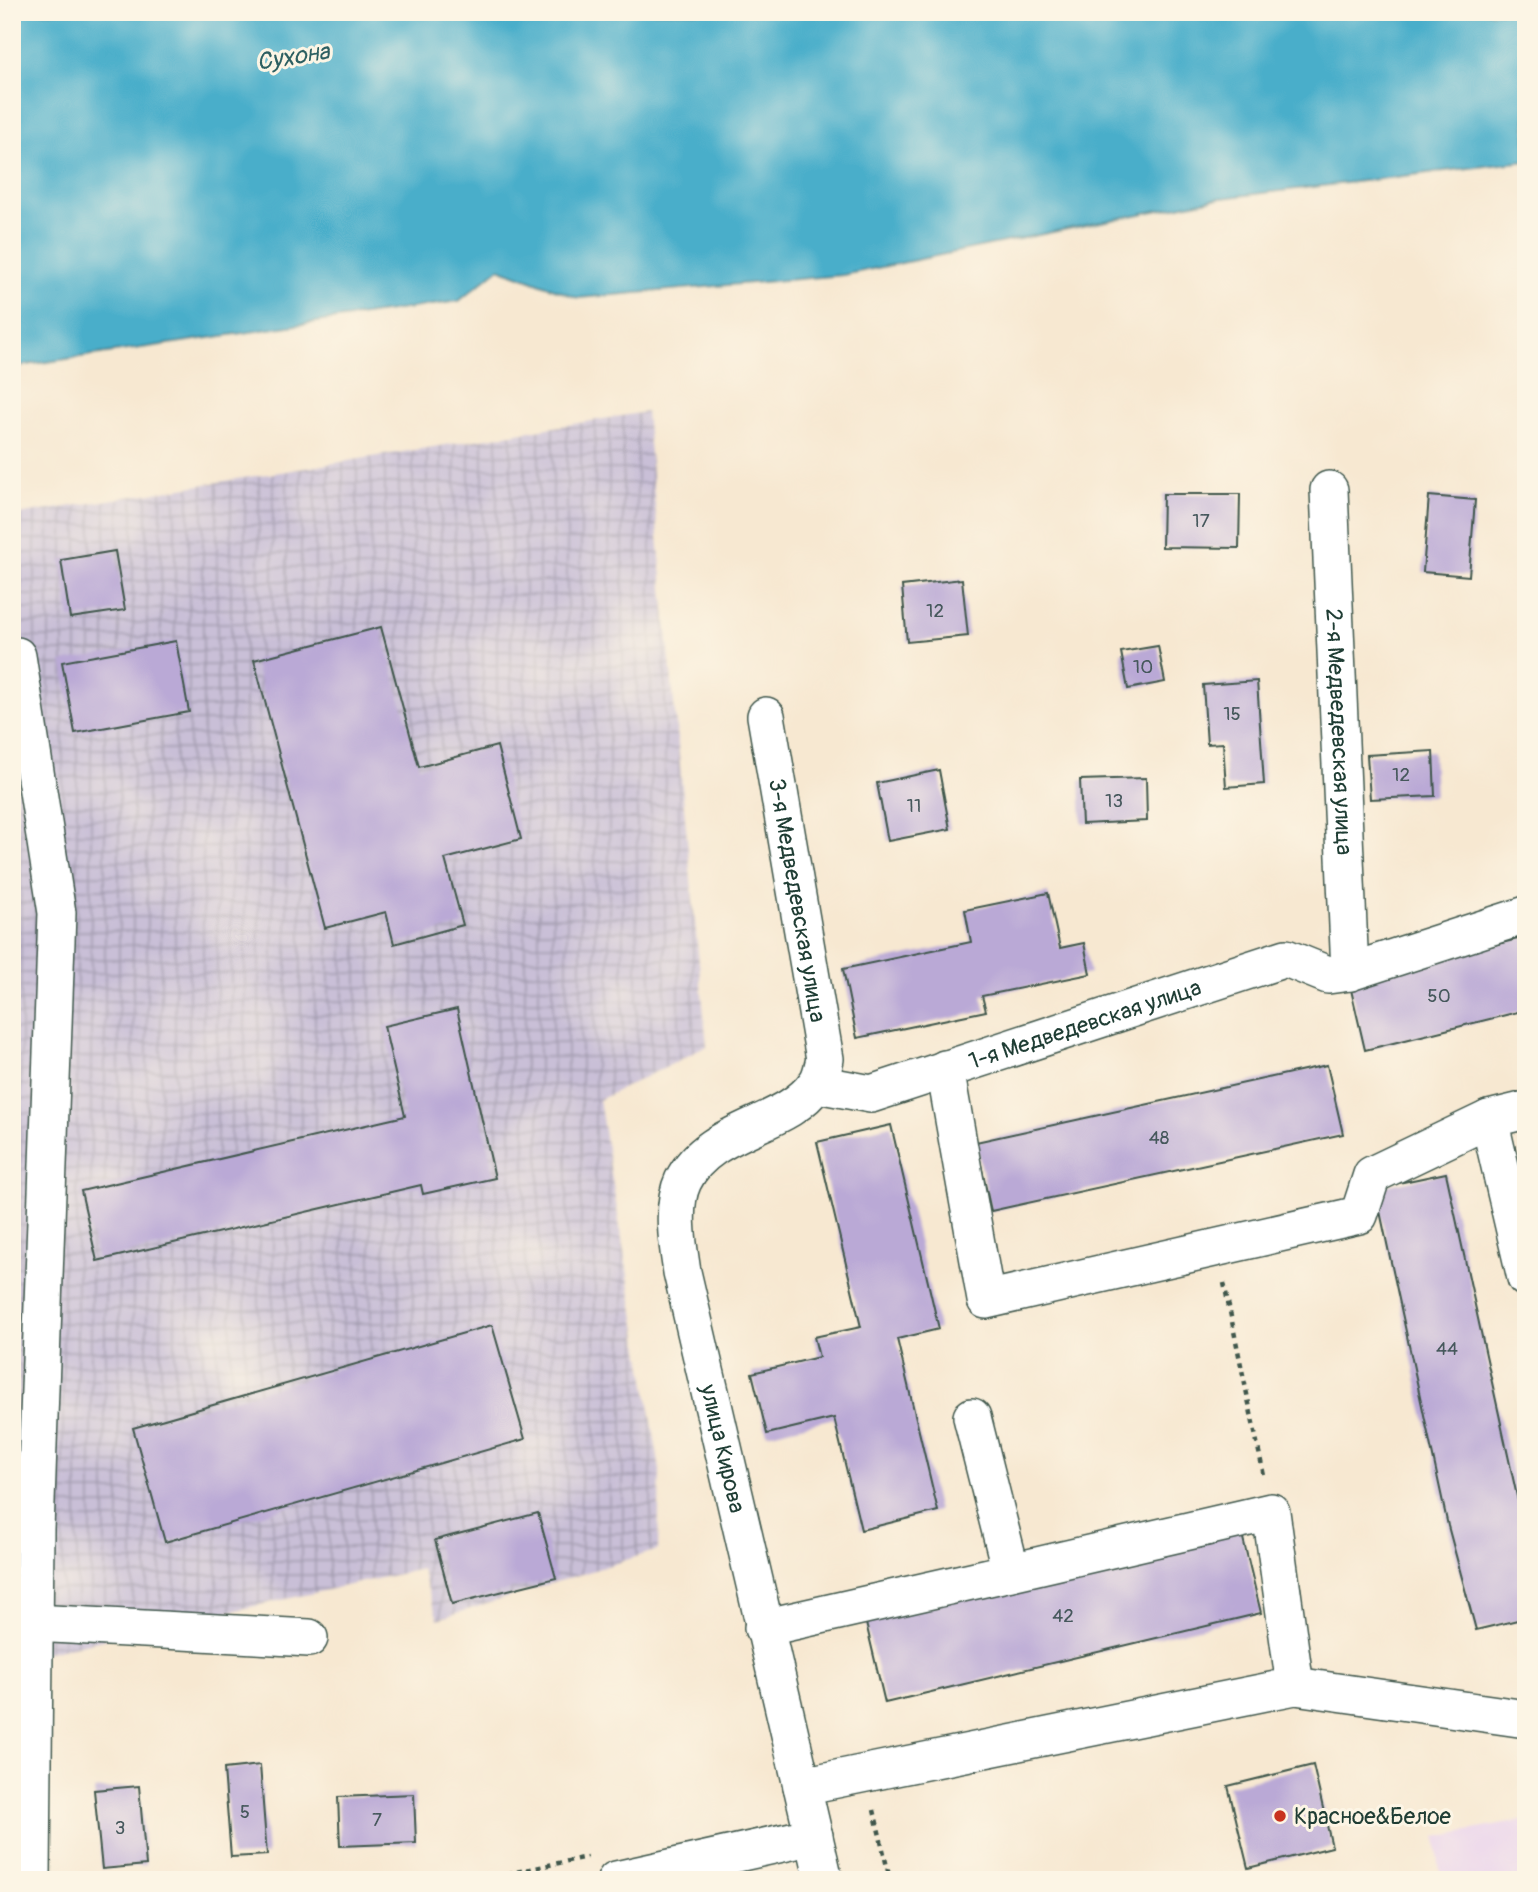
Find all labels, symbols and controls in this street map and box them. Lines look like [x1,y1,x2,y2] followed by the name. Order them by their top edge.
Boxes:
[255,37,333,77] water label: Сухона
[1192,509,1210,533] house number: 17
[926,599,944,623] house number: 12
[1320,608,1359,856] street label: 2-я Медведевская улица
[1133,655,1153,679] house number: 10
[1223,702,1241,726] house number: 15
[1392,763,1410,787] house number: 12
[762,776,833,1024] street label: 3-я Медведевская улица
[1105,789,1123,813] house number: 13
[907,794,921,818] house number: 11
[965,972,1205,1076] street label: 1-я Медведевская улица
[1427,984,1451,1008] house number: 50
[1149,1126,1169,1150] house number: 48
[1436,1337,1458,1361] house number: 44
[694,1380,752,1516] street label: улица Кирова
[1052,1604,1074,1628] house number: 42
[240,1800,250,1824] house number: 5
[1294,1802,1452,1831] place label: Красное&Белое
[372,1808,382,1832] house number: 7
[1272,1808,1288,1824] marker: Красное&Белое
[115,1816,125,1840] house number: 3

